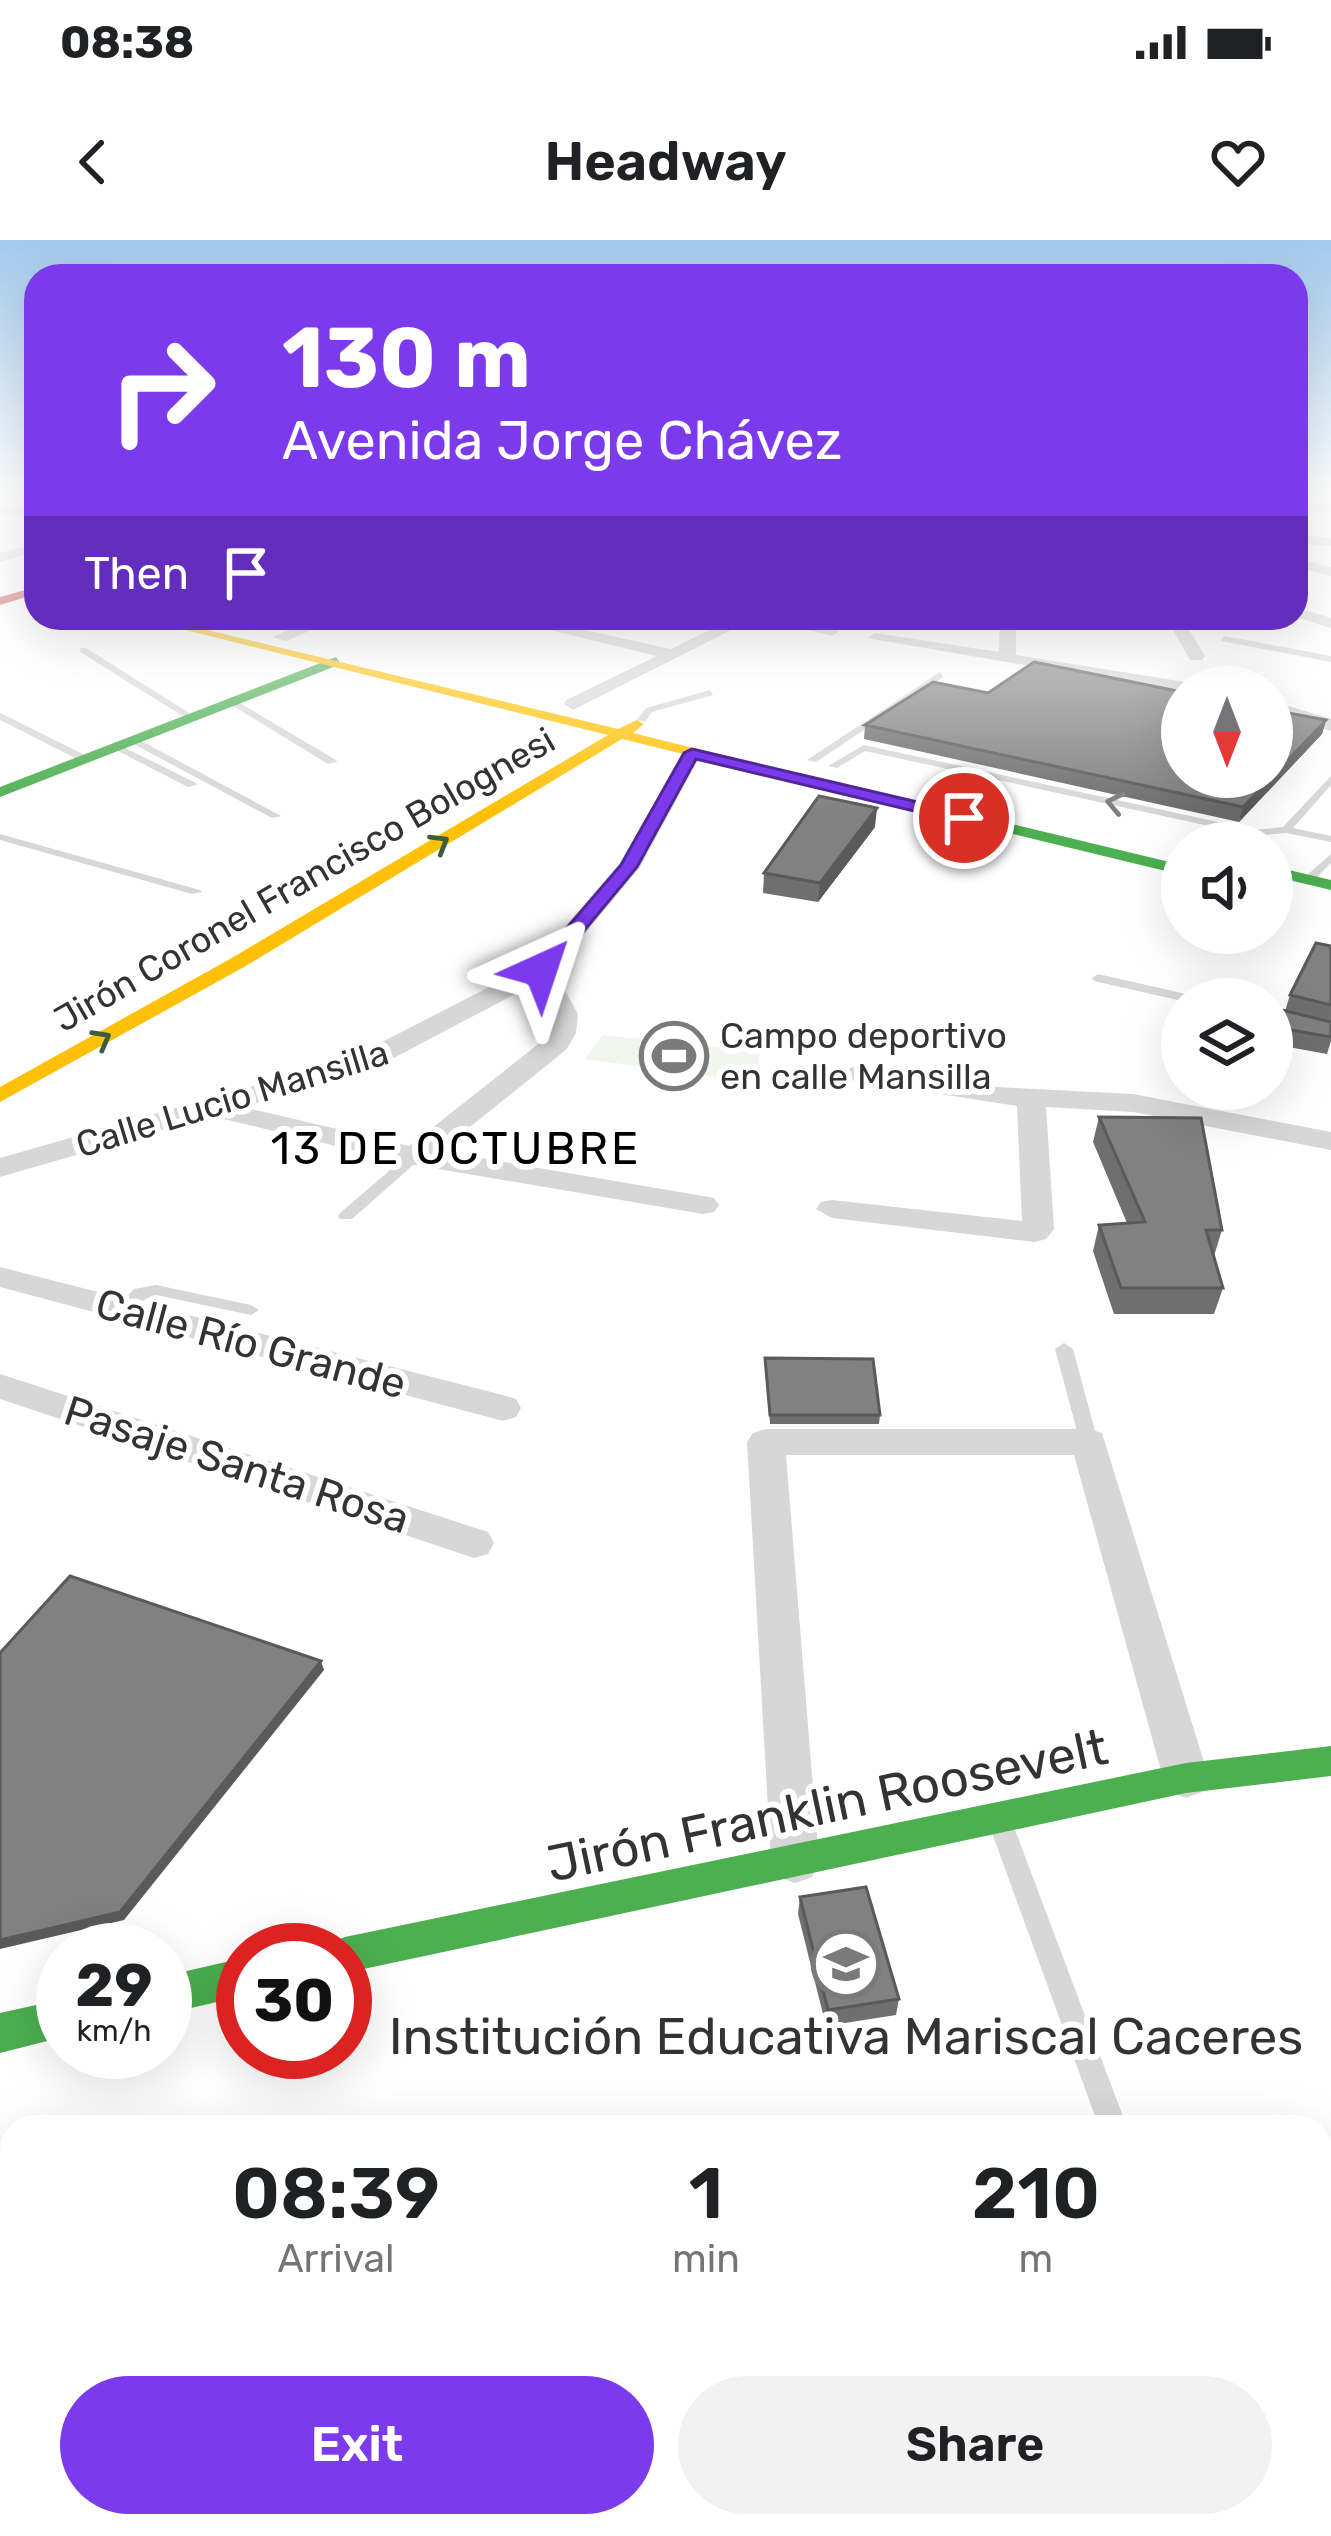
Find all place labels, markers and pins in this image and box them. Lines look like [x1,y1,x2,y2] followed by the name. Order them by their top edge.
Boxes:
[913,767,1015,869] pin
[720,1014,1007,1098] place label: Campo deportivo en calle Mansilla
[639,1021,709,1091] sports icon: Campo deportivo en calle Mansilla
[811,1929,881,1999] school or university icon: Institución Educativa Mariscal Caceres
[389,2006,1303,2067] place label: Institución Educativa Mariscal Caceres

